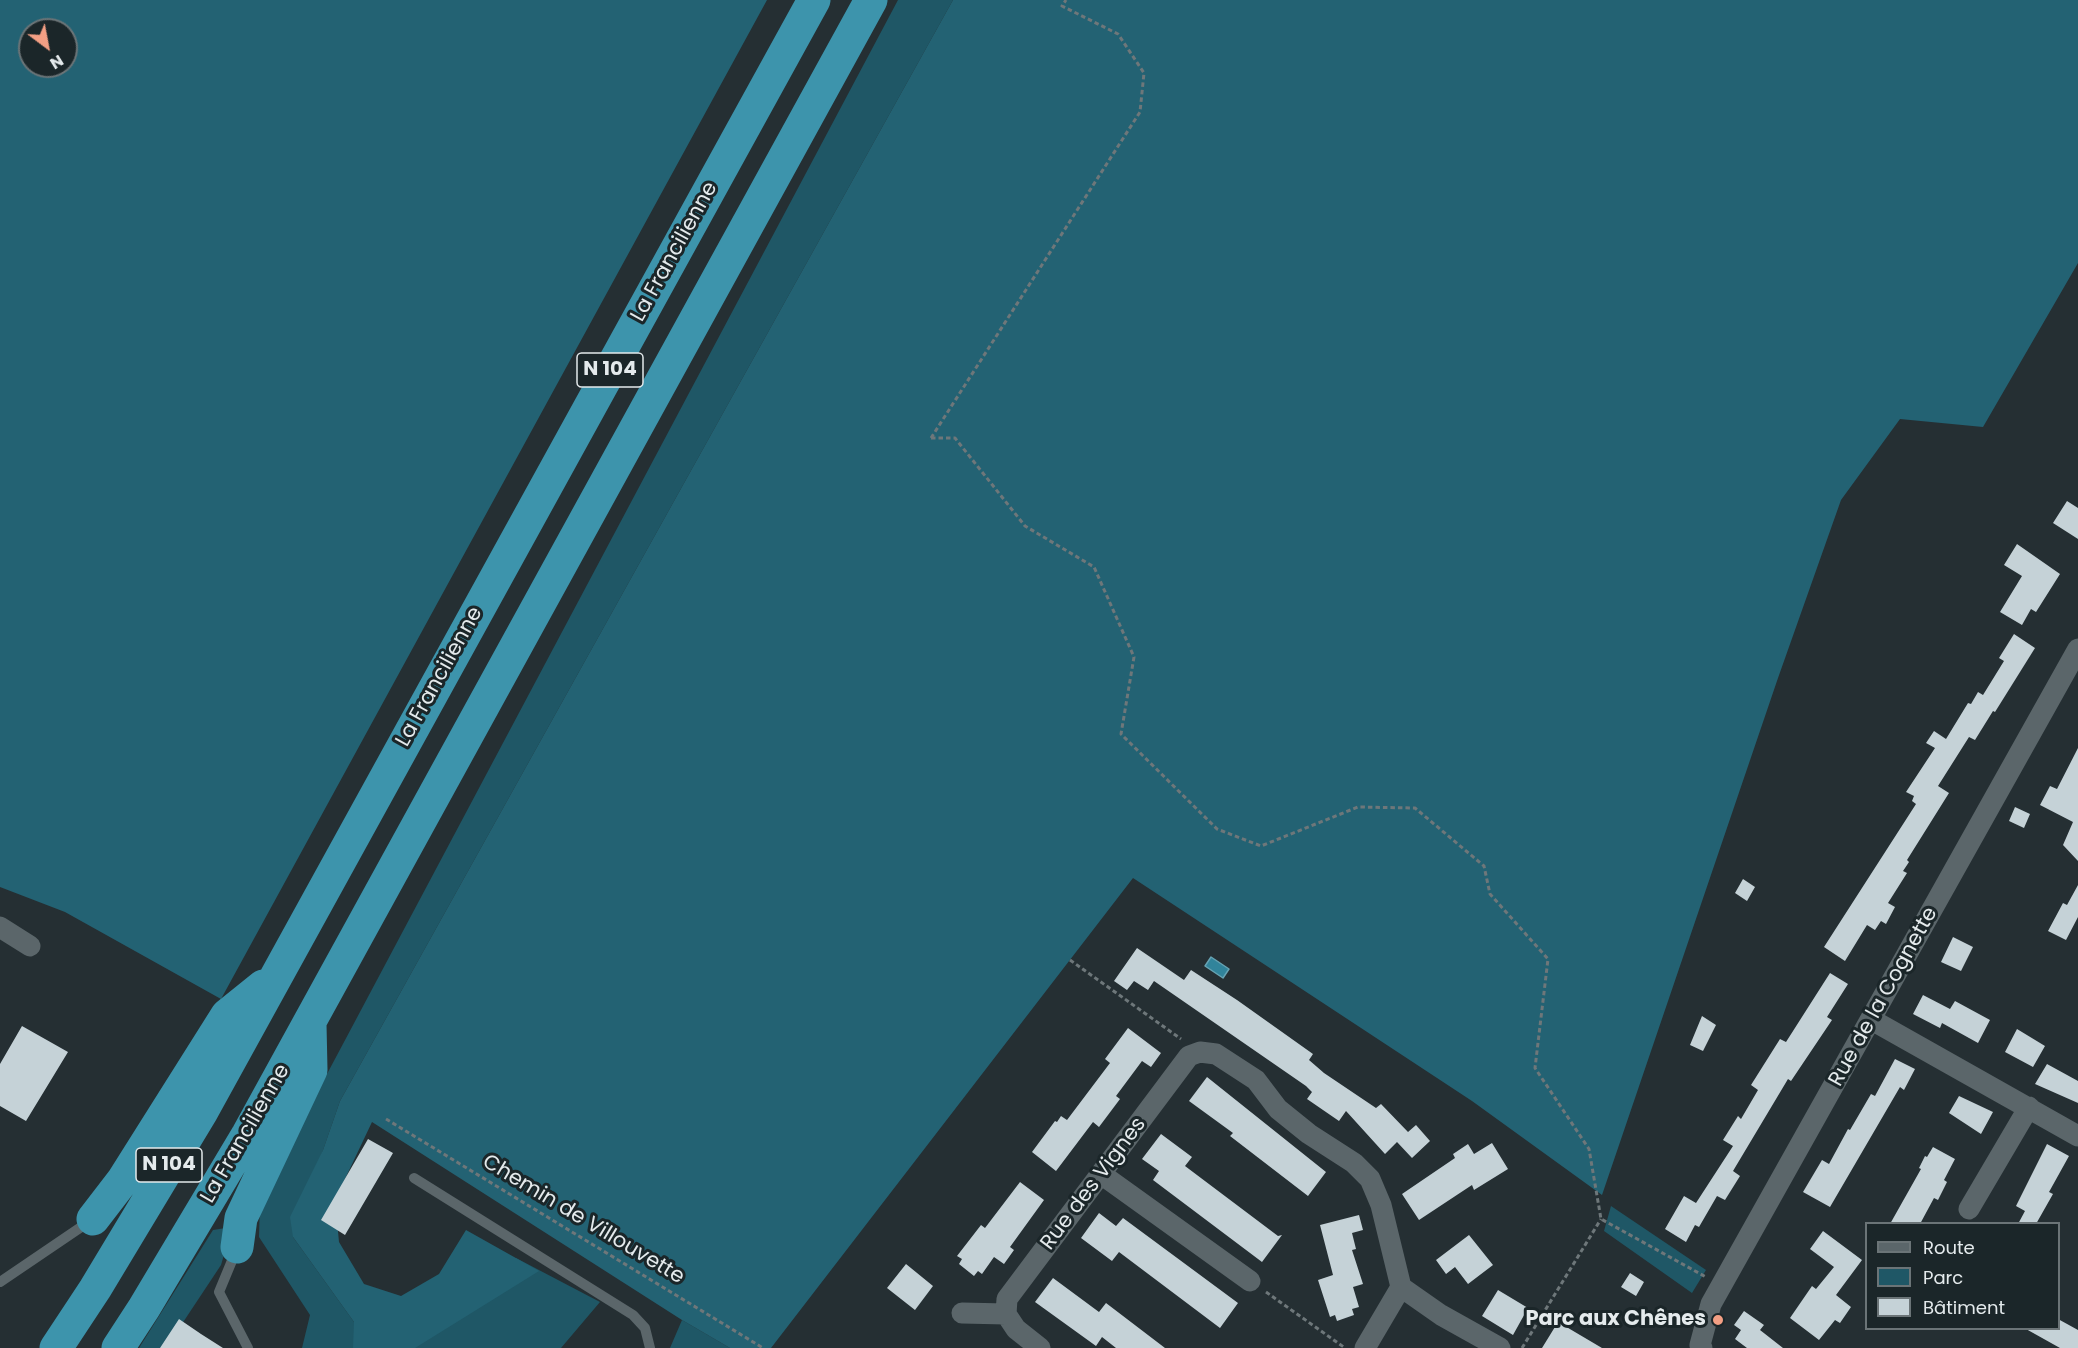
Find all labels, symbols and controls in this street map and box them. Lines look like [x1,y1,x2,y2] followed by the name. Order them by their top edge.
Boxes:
[18,18,78,78] north arrow
[46,49,68,75] text: N
[626,178,724,326] street label: La Francilienne
[577,353,643,387] road number: N 104
[391,603,489,751] street label: La Francilienne
[1824,903,1944,1091] street label: Rue de la Cognette
[196,1060,296,1208] street label: La Francilienne
[1036,1113,1152,1255] street label: Rue des Vignes
[136,1148,202,1182] road number: N 104
[477,1150,689,1290] street label: Chemin de Villouvette
[1865,1222,2060,1330] legend
[1923,1235,1975,1260] text: Route
[1923,1265,1963,1290] text: Parc
[1923,1295,2005,1320] text: Bâtiment
[1525,1307,1706,1333] place label: Parc aux Chênes
[1711,1313,1725,1327] marker: Parc aux Chênes

